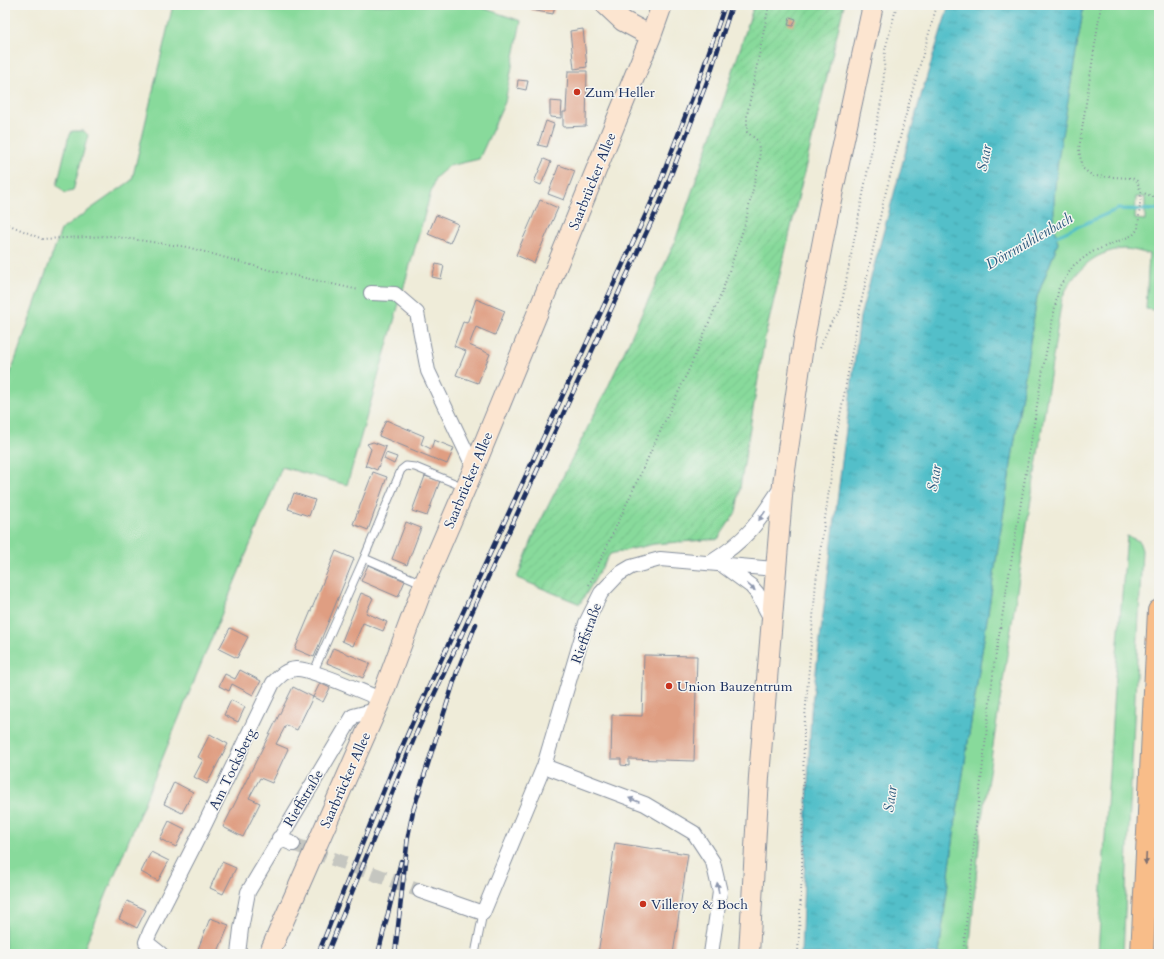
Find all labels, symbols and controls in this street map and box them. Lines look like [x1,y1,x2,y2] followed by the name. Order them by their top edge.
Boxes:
[585,83,656,102] place label: Zum Heller
[572,87,582,97] marker: Zum Heller
[564,130,621,233] street label: Saarbrücker Allee
[972,142,996,173] water label: Saar
[982,208,1077,274] water label: Dörrmühlenbach
[440,429,497,532] street label: Saarbrücker Allee
[922,462,946,493] water label: Saar
[758,511,766,522] one-way arrow
[746,582,756,592] one-way arrow
[567,600,606,666] street label: Rieffstraße
[677,677,793,696] place label: Union Bauzentrum
[664,681,674,691] marker: Union Bauzentrum
[204,725,261,813] street label: Am Tocksberg
[316,729,375,831] street label: Saarbrücker Allee
[279,766,328,830] street label: Rieffstraße
[878,783,902,813] water label: Saar
[627,796,639,802] one-way arrow
[1143,853,1150,865] one-way arrow
[715,882,721,894] one-way arrow
[651,895,748,914] place label: Villeroy & Boch
[638,899,648,909] marker: Villeroy & Boch

